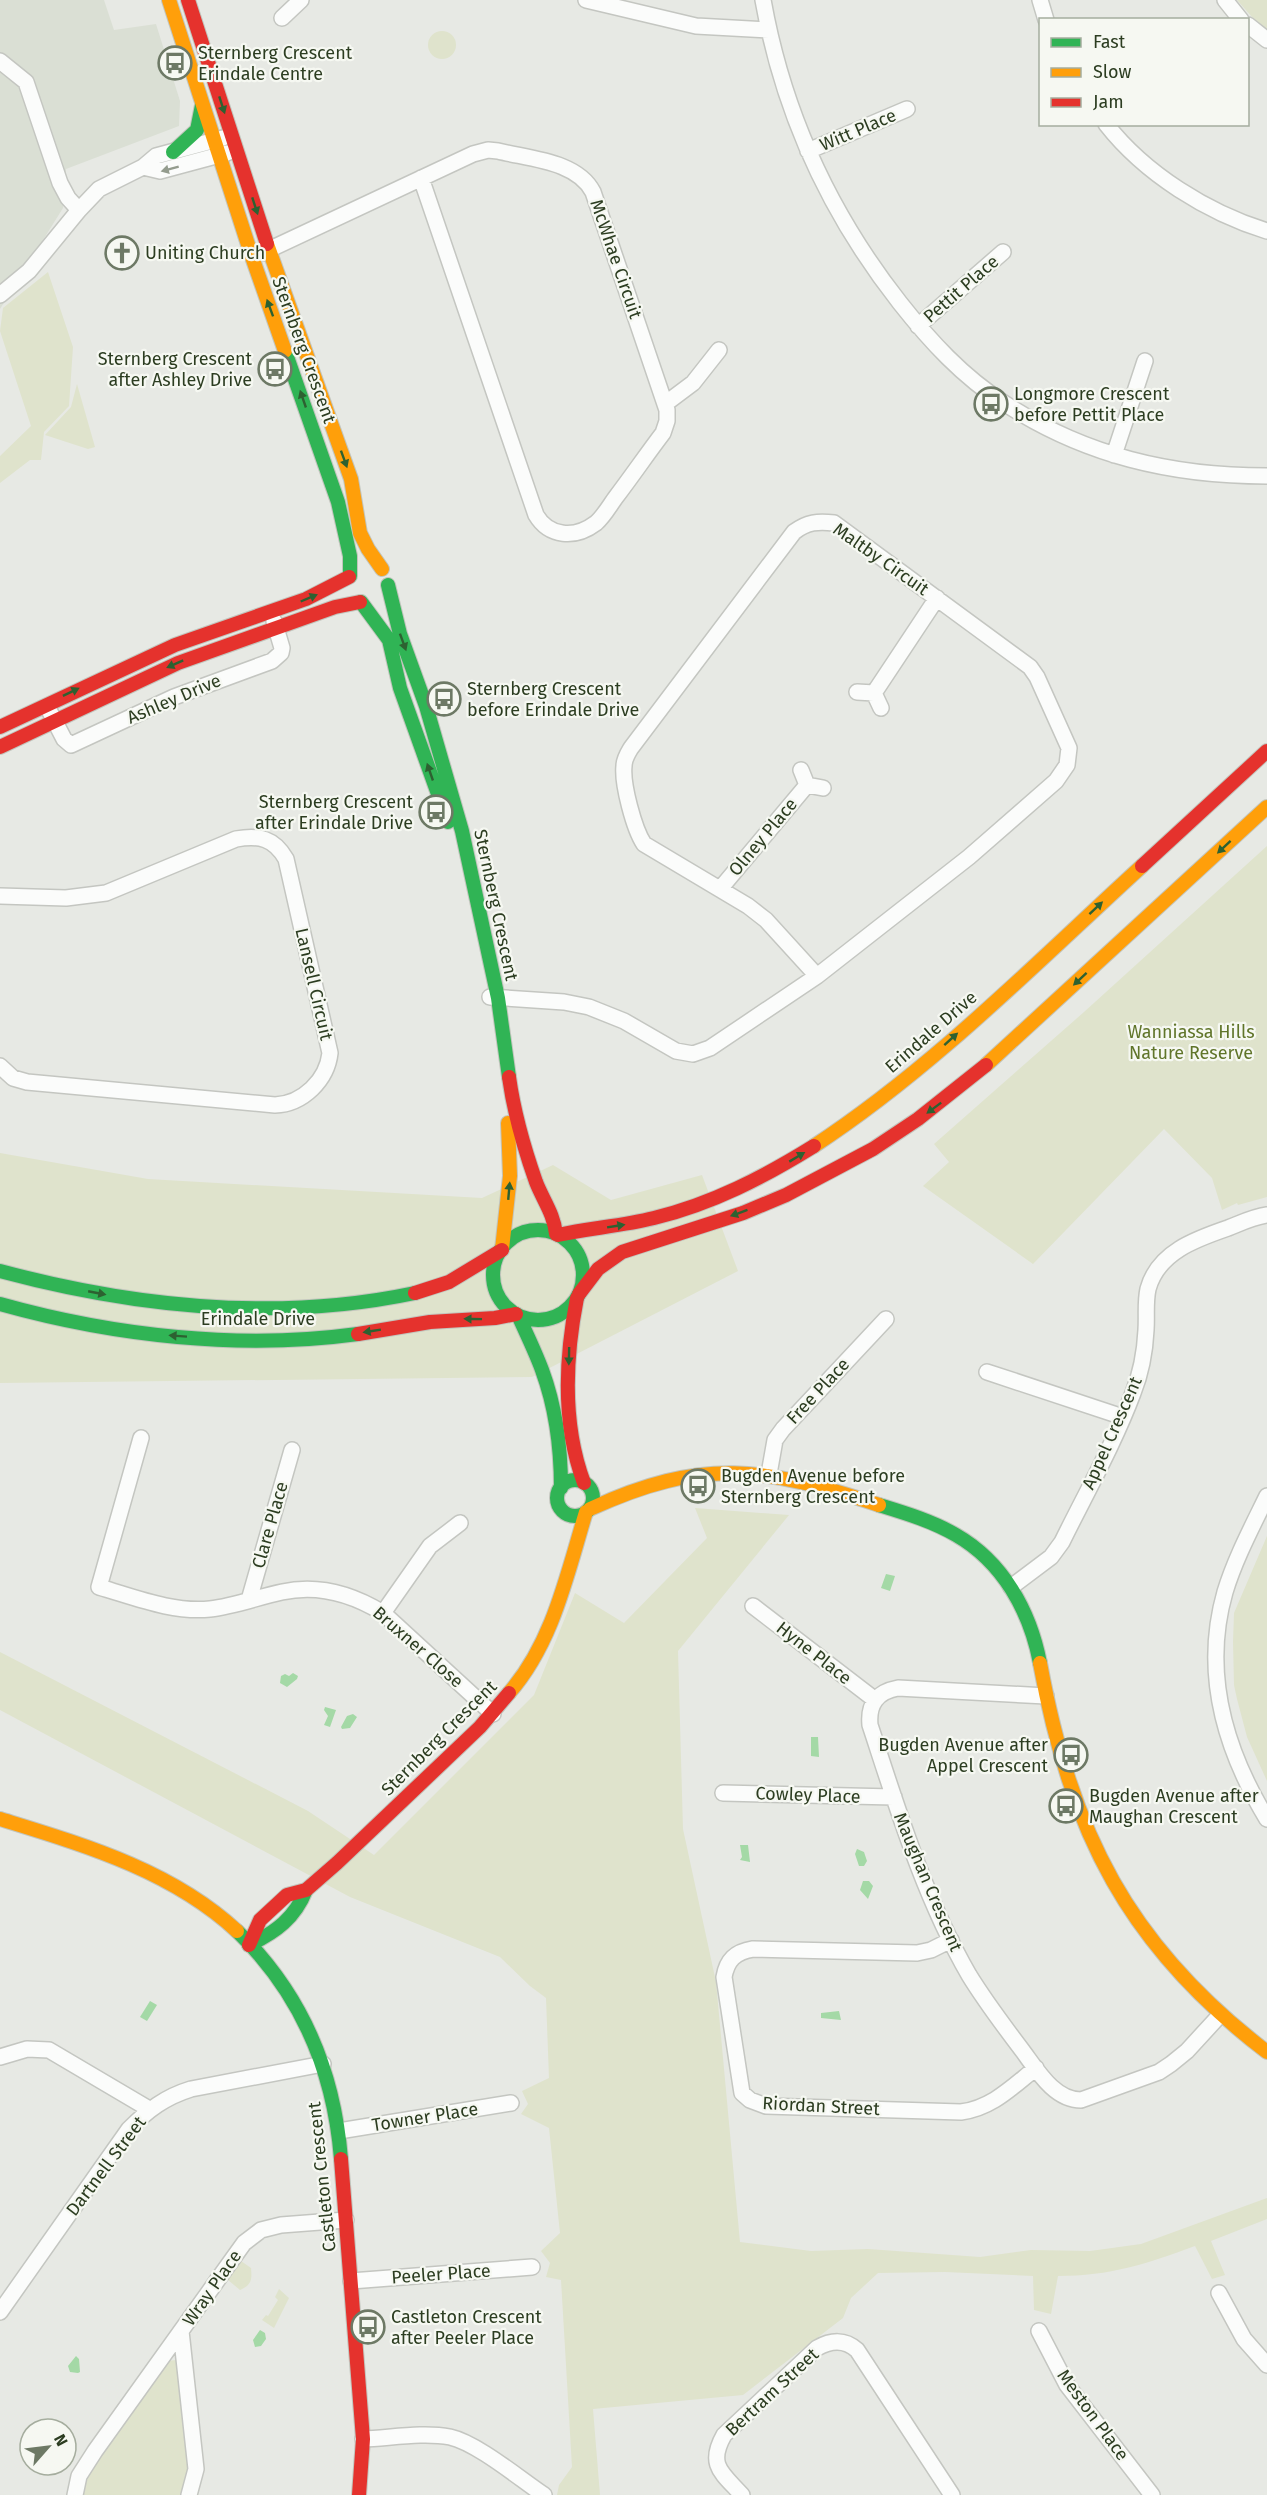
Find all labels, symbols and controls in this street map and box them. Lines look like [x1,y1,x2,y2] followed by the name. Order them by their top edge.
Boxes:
[1039,18,1249,126] legend
[1093,31,1126,53] text: Fast
[198,42,353,85] place label: Sternberg Crescent Erindale Centre
[157,45,193,81] bus stop icon: Sternberg Crescent Erindale Centre
[1093,61,1132,83] text: Slow
[1093,91,1124,113] text: Jam
[218,96,227,114] one-way arrow
[816,104,900,156] street label: Witt Place
[161,164,179,174] one-way arrow
[250,197,260,215] one-way arrow
[585,197,647,322] street label: McWhae Circuit
[104,235,140,271] church icon: Uniting Church
[145,242,265,264] place label: Uniting Church
[919,250,1003,328] street label: Pettit Place
[267,274,341,427] street label: Sternberg Crescent
[265,299,275,317] one-way arrow
[98,348,253,391] place label: Sternberg Crescent after Ashley Drive
[257,351,293,387] bus stop icon: Sternberg Crescent after Ashley Drive
[1014,383,1170,426] place label: Longmore Crescent before Pettit Place
[973,386,1009,422] bus stop icon: Longmore Crescent before Pettit Place
[297,390,307,408] one-way arrow
[339,450,349,468] one-way arrow
[829,518,933,600] street label: Maltby Circuit
[301,593,319,603] one-way arrow
[399,633,409,651] one-way arrow
[166,660,184,670] one-way arrow
[124,669,224,729] street label: Ashley Drive
[467,678,639,721] place label: Sternberg Crescent before Erindale Drive
[426,681,462,717] bus stop icon: Sternberg Crescent before Erindale Drive
[63,688,80,697] one-way arrow
[424,763,434,781] one-way arrow
[255,791,414,834] place label: Sternberg Crescent after Erindale Drive
[418,794,454,830] bus stop icon: Sternberg Crescent after Erindale Drive
[724,794,802,880] street label: Olney Place
[469,827,523,983] street label: Sternberg Crescent
[1217,840,1232,853] one-way arrow
[1089,902,1103,916] one-way arrow
[290,926,338,1043] street label: Lansell Circuit
[1073,972,1088,985] one-way arrow
[881,986,981,1078] street label: Erindale Drive
[1127,1021,1255,1064] park label: Wanniassa Hills Nature Reserve
[944,1032,959,1046] one-way arrow
[926,1101,942,1114] one-way arrow
[789,1152,805,1163] one-way arrow
[504,1181,514,1200] one-way arrow
[730,1209,748,1219] one-way arrow
[606,1222,625,1231] one-way arrow
[87,1289,106,1298] one-way arrow
[201,1308,315,1330] street label: Erindale Drive
[464,1314,483,1324] one-way arrow
[363,1327,382,1336] one-way arrow
[168,1331,187,1340] one-way arrow
[565,1347,574,1366] one-way arrow
[782,1353,854,1429] street label: Free Place
[1077,1373,1147,1493] street label: Appel Crescent
[721,1465,905,1508] place label: Bugden Avenue before Sternberg Crescent
[680,1468,716,1504] bus stop icon: Bugden Avenue before Sternberg Crescent
[247,1479,293,1571] street label: Clare Place
[368,1602,468,1692] street label: Bruxner Close
[772,1617,856,1689] street label: Hyne Place
[377,1675,502,1800] street label: Sternberg Crescent
[878,1734,1048,1777] place label: Bugden Avenue after Appel Crescent
[1053,1737,1089,1773] bus stop icon: Bugden Avenue after Appel Crescent
[755,1782,861,1808] street label: Cowley Place
[1089,1785,1259,1828] place label: Bugden Avenue after Maughan Crescent
[1048,1788,1084,1824] bus stop icon: Bugden Avenue after Maughan Crescent
[889,1809,967,1955] street label: Maughan Crescent
[762,2092,881,2120] street label: Riordan Street
[370,2098,480,2136] street label: Towner Place
[303,2100,341,2253] street label: Castleton Crescent
[61,2111,151,2220] street label: Dartnell Street
[178,2246,246,2330] street label: Wray Place
[391,2260,491,2288] street label: Peeler Place
[391,2306,542,2349] place label: Castleton Crescent after Peeler Place
[350,2309,386,2345] bus stop icon: Castleton Crescent after Peeler Place
[721,2343,824,2441] street label: Bertram Street
[1052,2365,1134,2465] street label: Meston Place
[18,2417,78,2477] north arrow
[50,2431,72,2449] text: N

